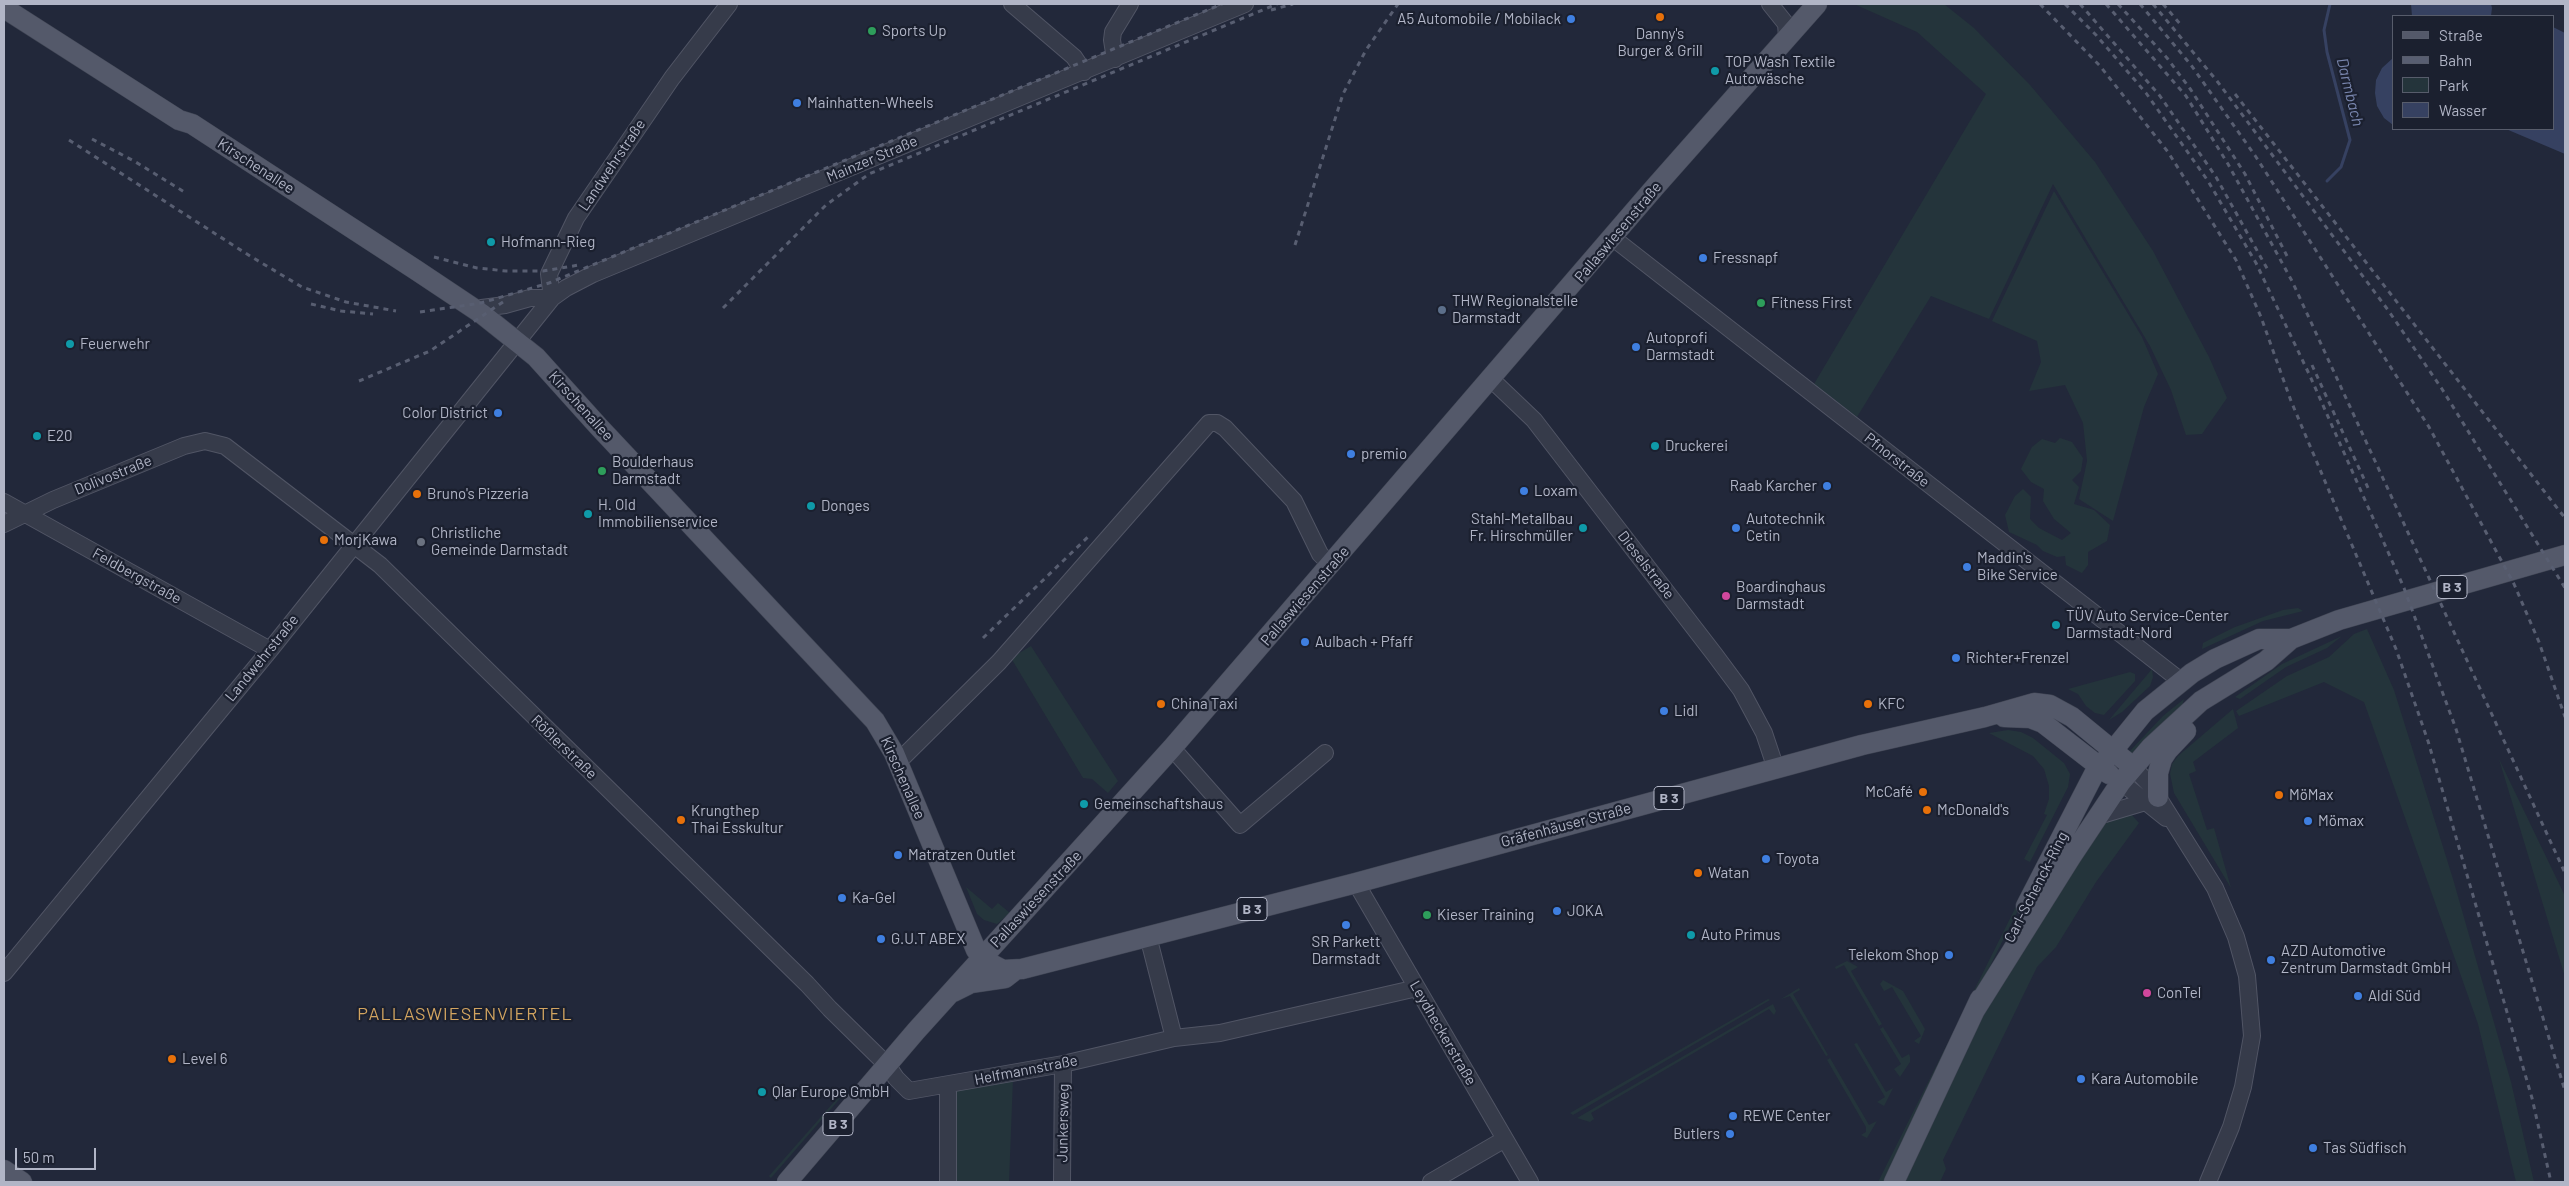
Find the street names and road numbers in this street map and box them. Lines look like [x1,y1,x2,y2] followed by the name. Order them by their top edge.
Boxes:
[575,116,649,214] street label: Landwehrstraße
[824,132,920,186] street label: Mainzer Straße
[214,134,298,198] street label: Kirschenallee
[1571,178,1665,286] street label: Pallaswiesenstraße
[545,367,617,445] street label: Kirschenallee
[1861,429,1933,491] street label: Pfnorstraße
[72,451,154,499] street label: Dolivostraße
[1614,527,1678,603] street label: Dieselstraße
[1257,543,1353,649] street label: Pallaswiesenstraße
[89,544,185,608] street label: Feldbergstraße
[2437,576,2467,598] road number: B 3
[221,611,303,705] street label: Landwehrstraße
[527,711,601,783] street label: Rößlerstraße
[877,734,929,822] street label: Kirschenallee
[1654,786,1684,810] road number: B 3
[1499,799,1633,851] street label: Gräfenhäuser Straße
[2000,829,2072,945] street label: Carl-Schenck-Ring
[987,847,1085,951] street label: Pallaswiesenstraße
[1237,898,1267,921] road number: B 3
[1406,978,1480,1088] street label: Leydheckerstraße
[973,1051,1079,1089] street label: Helfmannstraße
[1053,1083,1073,1163] street label: Junkersweg
[823,1112,853,1136] road number: B 3

